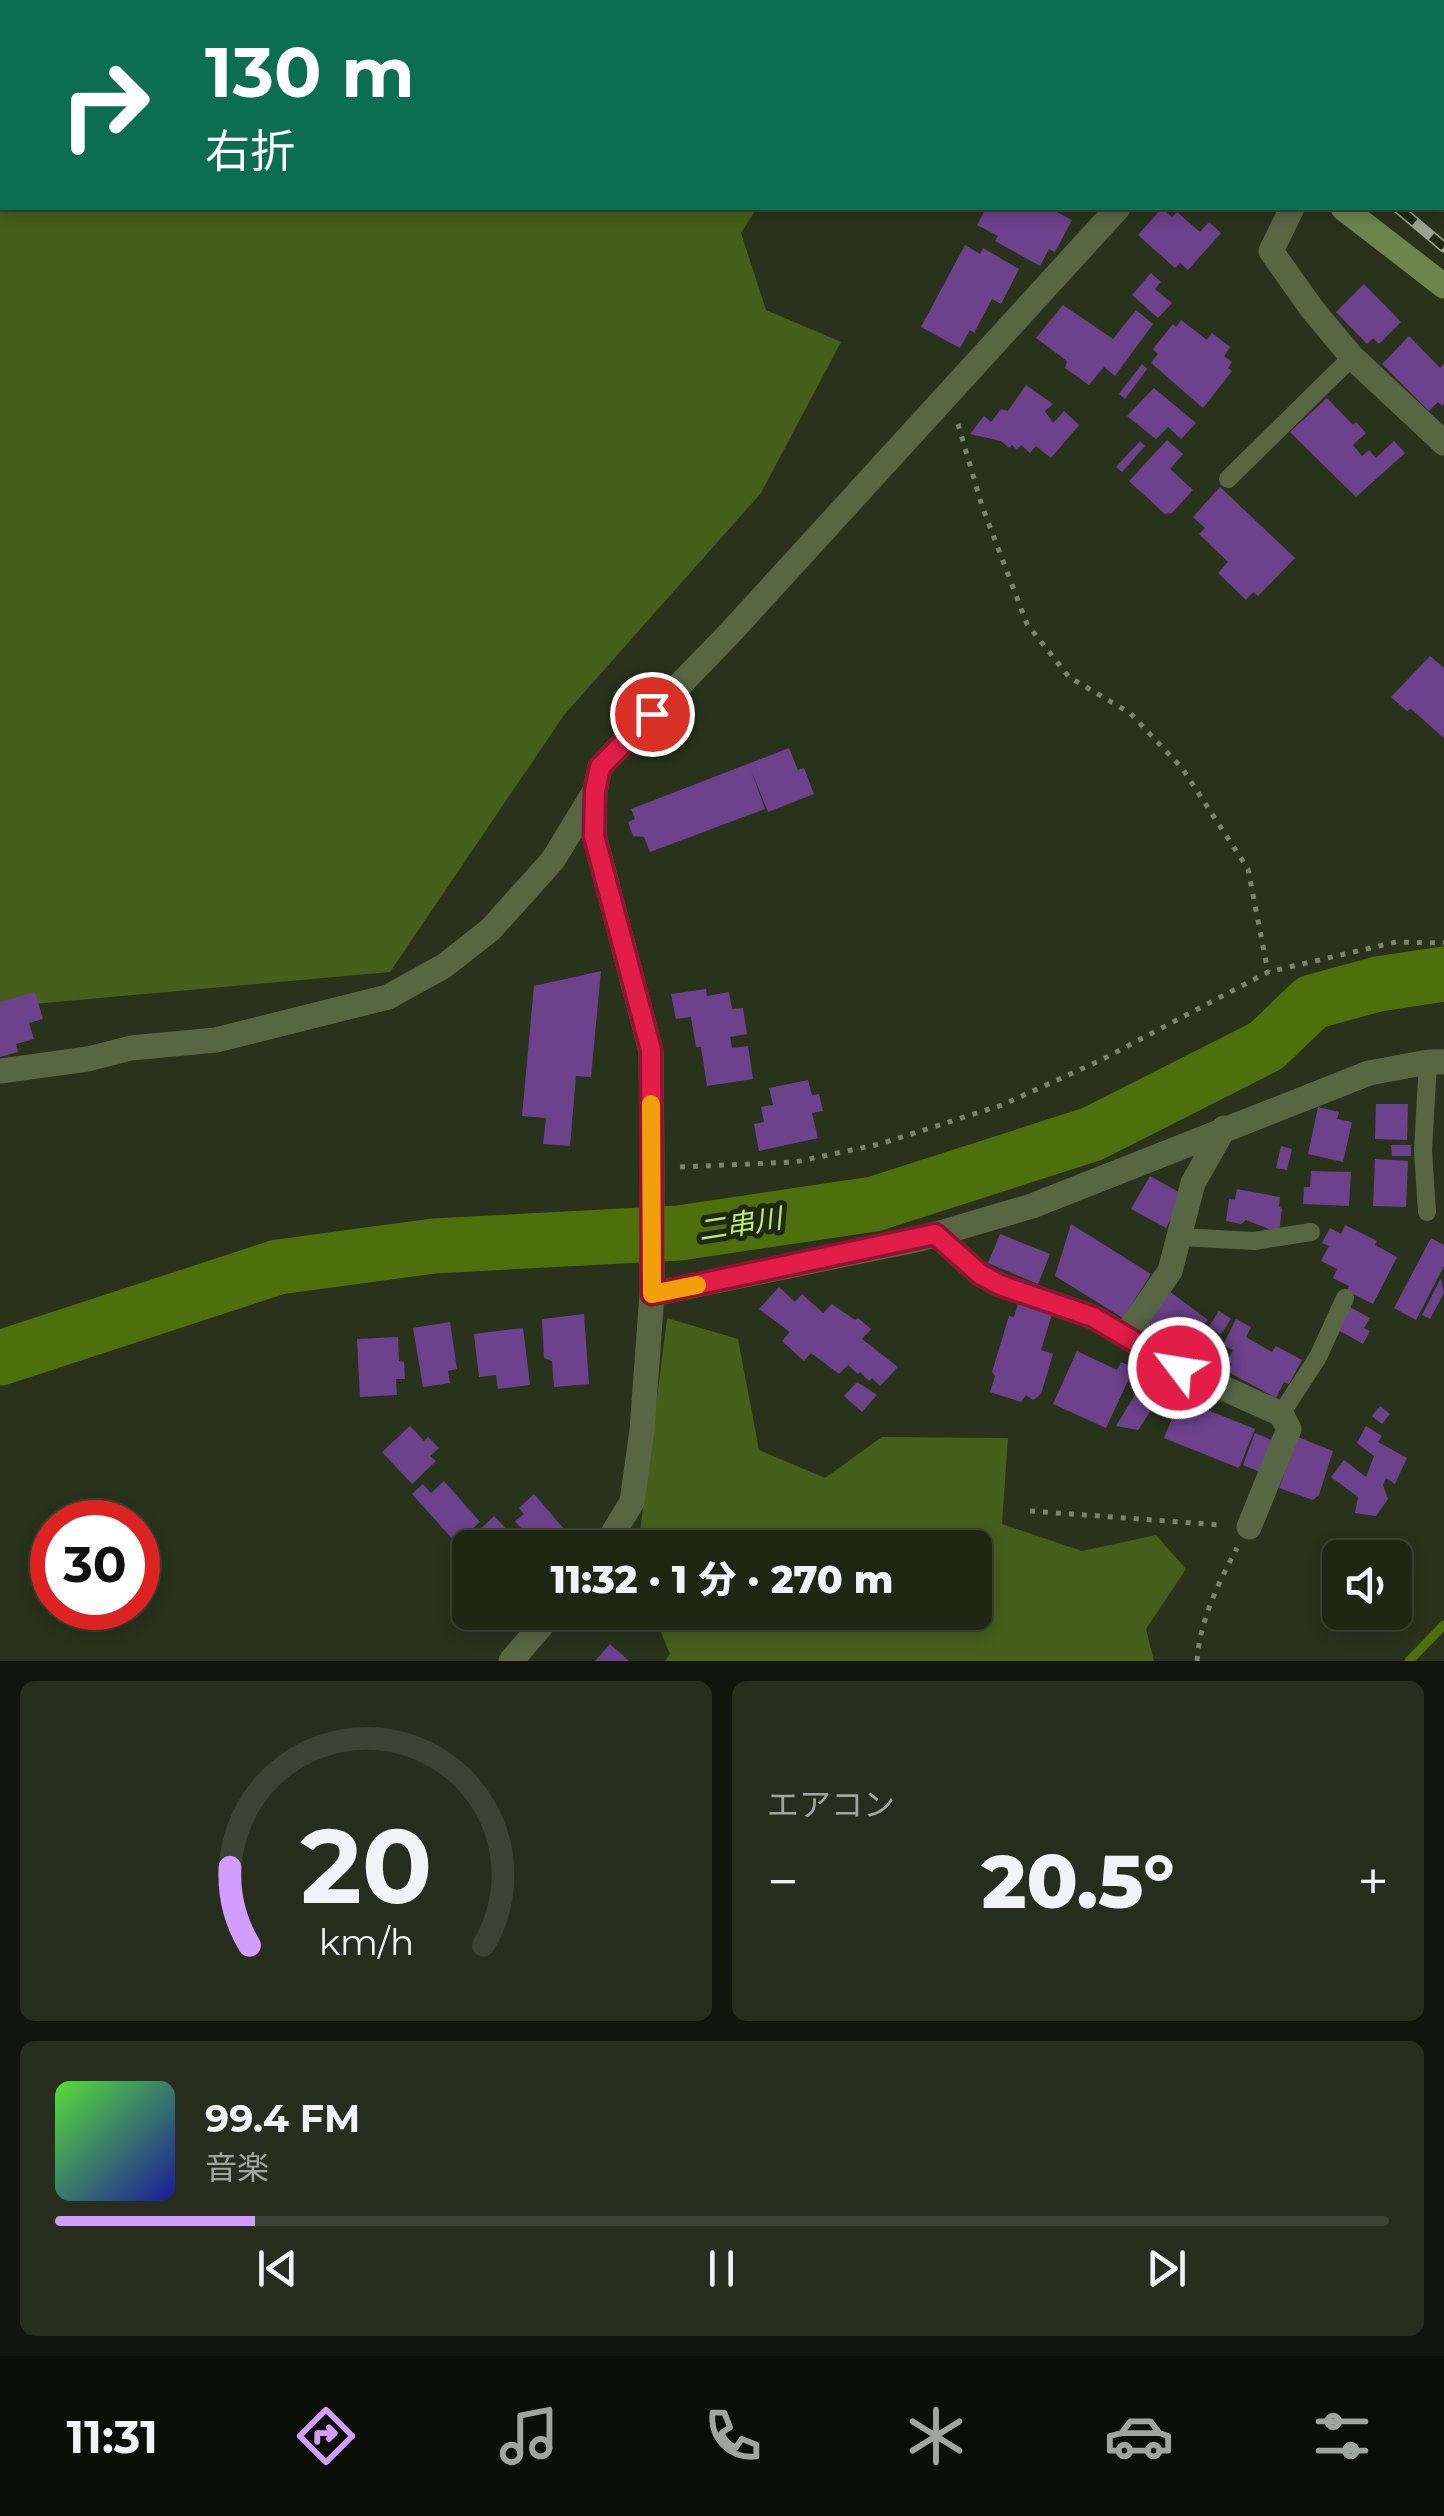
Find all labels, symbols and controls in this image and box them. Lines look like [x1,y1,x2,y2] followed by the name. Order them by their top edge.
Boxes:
[205,29,415,115] text: 130 m
[40,40,170,170] icon: right
[205,123,295,178] text: 右折
[610,672,695,757] pin
[625,687,680,742] icon: arrive
[696,1200,787,1247] water label: 二串川
[1127,1316,1231,1420] position arrow
[30,1500,160,1630] speed limit sign: 30
[1322,1540,1412,1630] map controls
[1322,1540,1412,1630] button: sound
[550,1556,894,1603] text: 11:32 · 1 分 · 270 m
[767,1785,895,1824] text: エアコン
[300,1802,432,1929] text: 20
[981,1835,1175,1927] text: 20.5°
[767,1848,799,1915] text: −
[1357,1848,1389,1915] text: +
[318,1920,414,1964] text: km/h
[205,2095,360,2142] text: 99.4 FM
[205,2148,269,2187] text: 音楽
[250,2241,305,2296] icon: previous
[694,2241,749,2296] icon: pause
[1139,2241,1194,2296] icon: next
[291,2401,361,2471] icon: directions
[494,2401,564,2471] icon: music
[698,2401,768,2471] icon: phone
[901,2401,971,2471] icon: climate
[1104,2401,1174,2471] icon: car
[1307,2401,1377,2471] icon: filters
[67,2409,158,2464] text: 11:31

